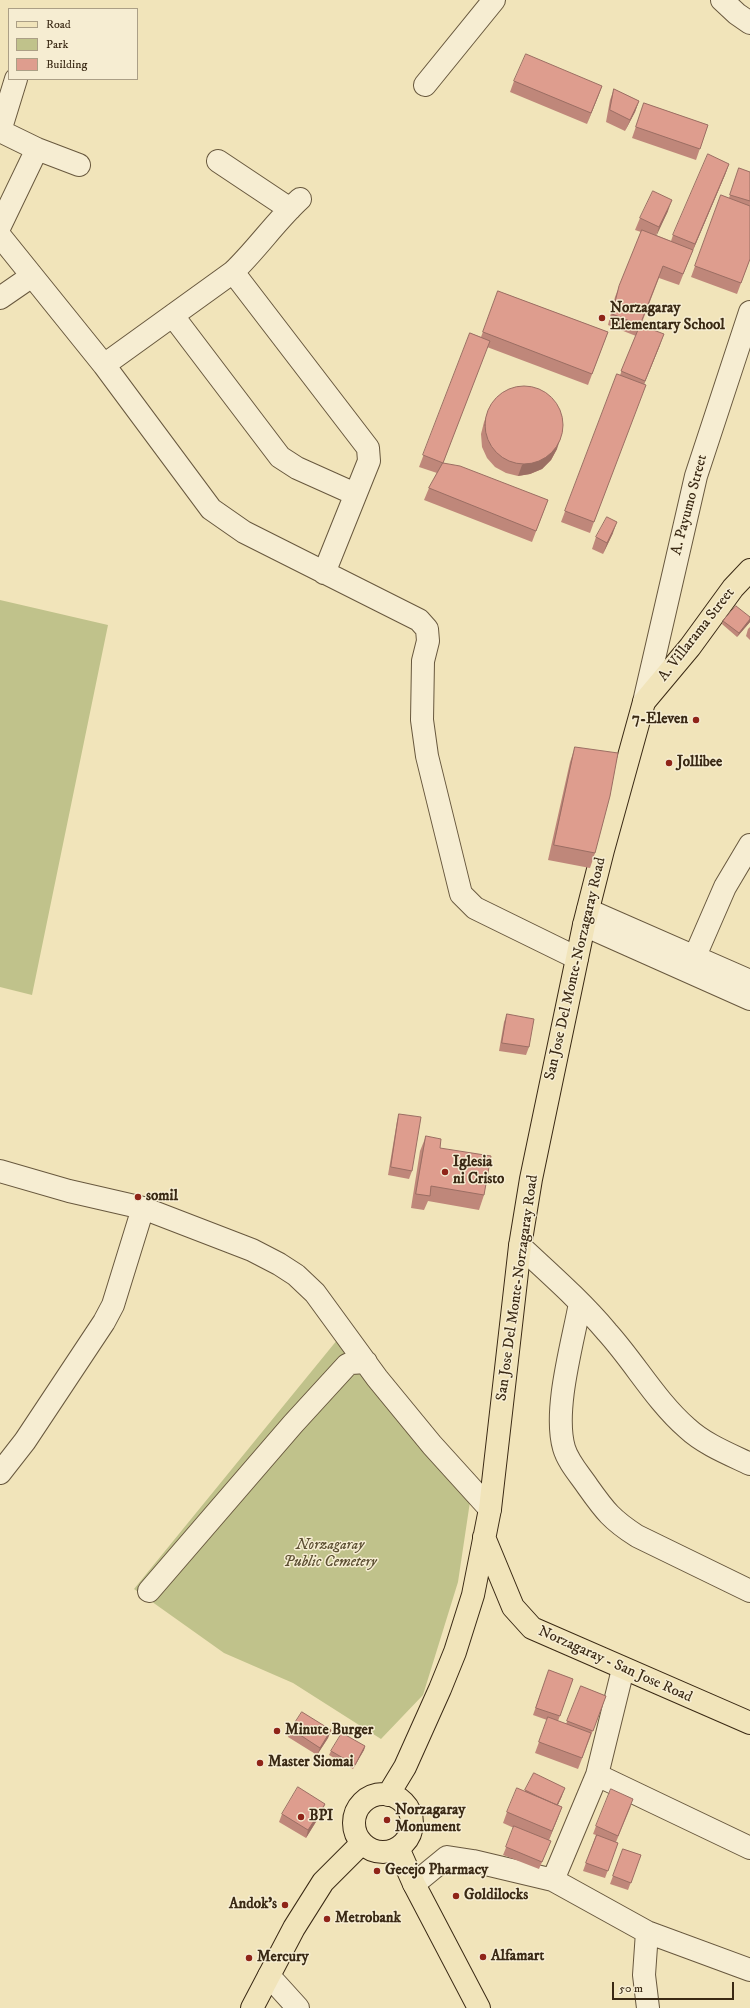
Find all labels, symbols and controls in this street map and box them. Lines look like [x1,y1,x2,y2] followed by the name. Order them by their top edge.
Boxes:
[8,8,138,80] legend
[46,17,71,32] text: Road
[46,37,68,52] text: Park
[46,57,87,72] text: Building
[610,300,725,335] place label: Norzagaray Elementary School
[597,313,607,323] marker: Norzagaray Elementary School
[668,453,712,557] street label: A. Payumo Street
[655,585,739,685] street label: A. Villarama Street
[632,711,688,729] place label: 7-Eleven
[691,715,701,725] marker: 7-Eleven
[677,754,722,772] place label: Jollibee
[664,758,674,768] marker: Jollibee
[542,856,610,1082] street label: San Jose Del Monte-Norzagaray Road
[453,1154,504,1189] place label: Iglesia ni Cristo
[440,1167,450,1177] marker: Iglesia ni Cristo
[493,1174,543,1402] street label: San Jose Del Monte-Norzagaray Road
[146,1188,178,1206] place label: somil
[133,1192,143,1202] marker: somil
[283,1537,377,1572] park label: Norzagaray Public Cemetery
[535,1623,695,1707] street label: Norzagaray - San Jose Road
[285,1722,373,1740] place label: Minute Burger
[272,1726,282,1736] marker: Minute Burger
[268,1754,353,1772] place label: Master Siomai
[255,1758,265,1768] marker: Master Siomai
[395,1802,465,1837] place label: Norzagaray Monument
[309,1808,333,1826] place label: BPI
[296,1812,306,1822] marker: BPI
[382,1815,392,1825] marker: Norzagaray Monument
[385,1862,488,1880] place label: Gecejo Pharmacy
[372,1866,382,1876] marker: Gecejo Pharmacy
[464,1887,528,1905] place label: Goldilocks
[451,1891,461,1901] marker: Goldilocks
[229,1896,277,1914] place label: Andok's
[280,1900,290,1910] marker: Andok's
[335,1910,401,1928] place label: Metrobank
[322,1914,332,1924] marker: Metrobank
[491,1948,544,1966] place label: Alfamart
[257,1949,309,1967] place label: Mercury
[478,1952,488,1962] marker: Alfamart
[244,1953,254,1963] marker: Mercury
[614,1974,736,2000] scale bar
[619,1981,643,1996] text: 50 m

